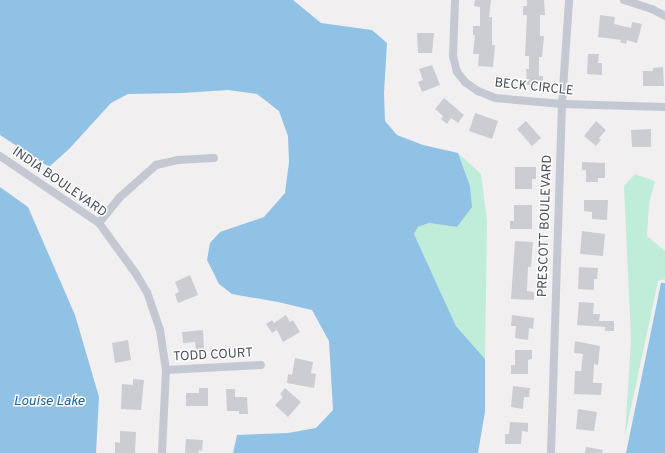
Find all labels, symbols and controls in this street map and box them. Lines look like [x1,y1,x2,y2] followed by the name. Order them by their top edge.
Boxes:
[494,76,574,100] street label: BECK CIRCLE
[9,144,109,222] street label: INDIA BOULEVARD
[536,154,556,298] street label: PRESCOTT BOULEVARD
[173,346,253,366] street label: TODD COURT
[13,394,85,410] water label: Louise Lake

